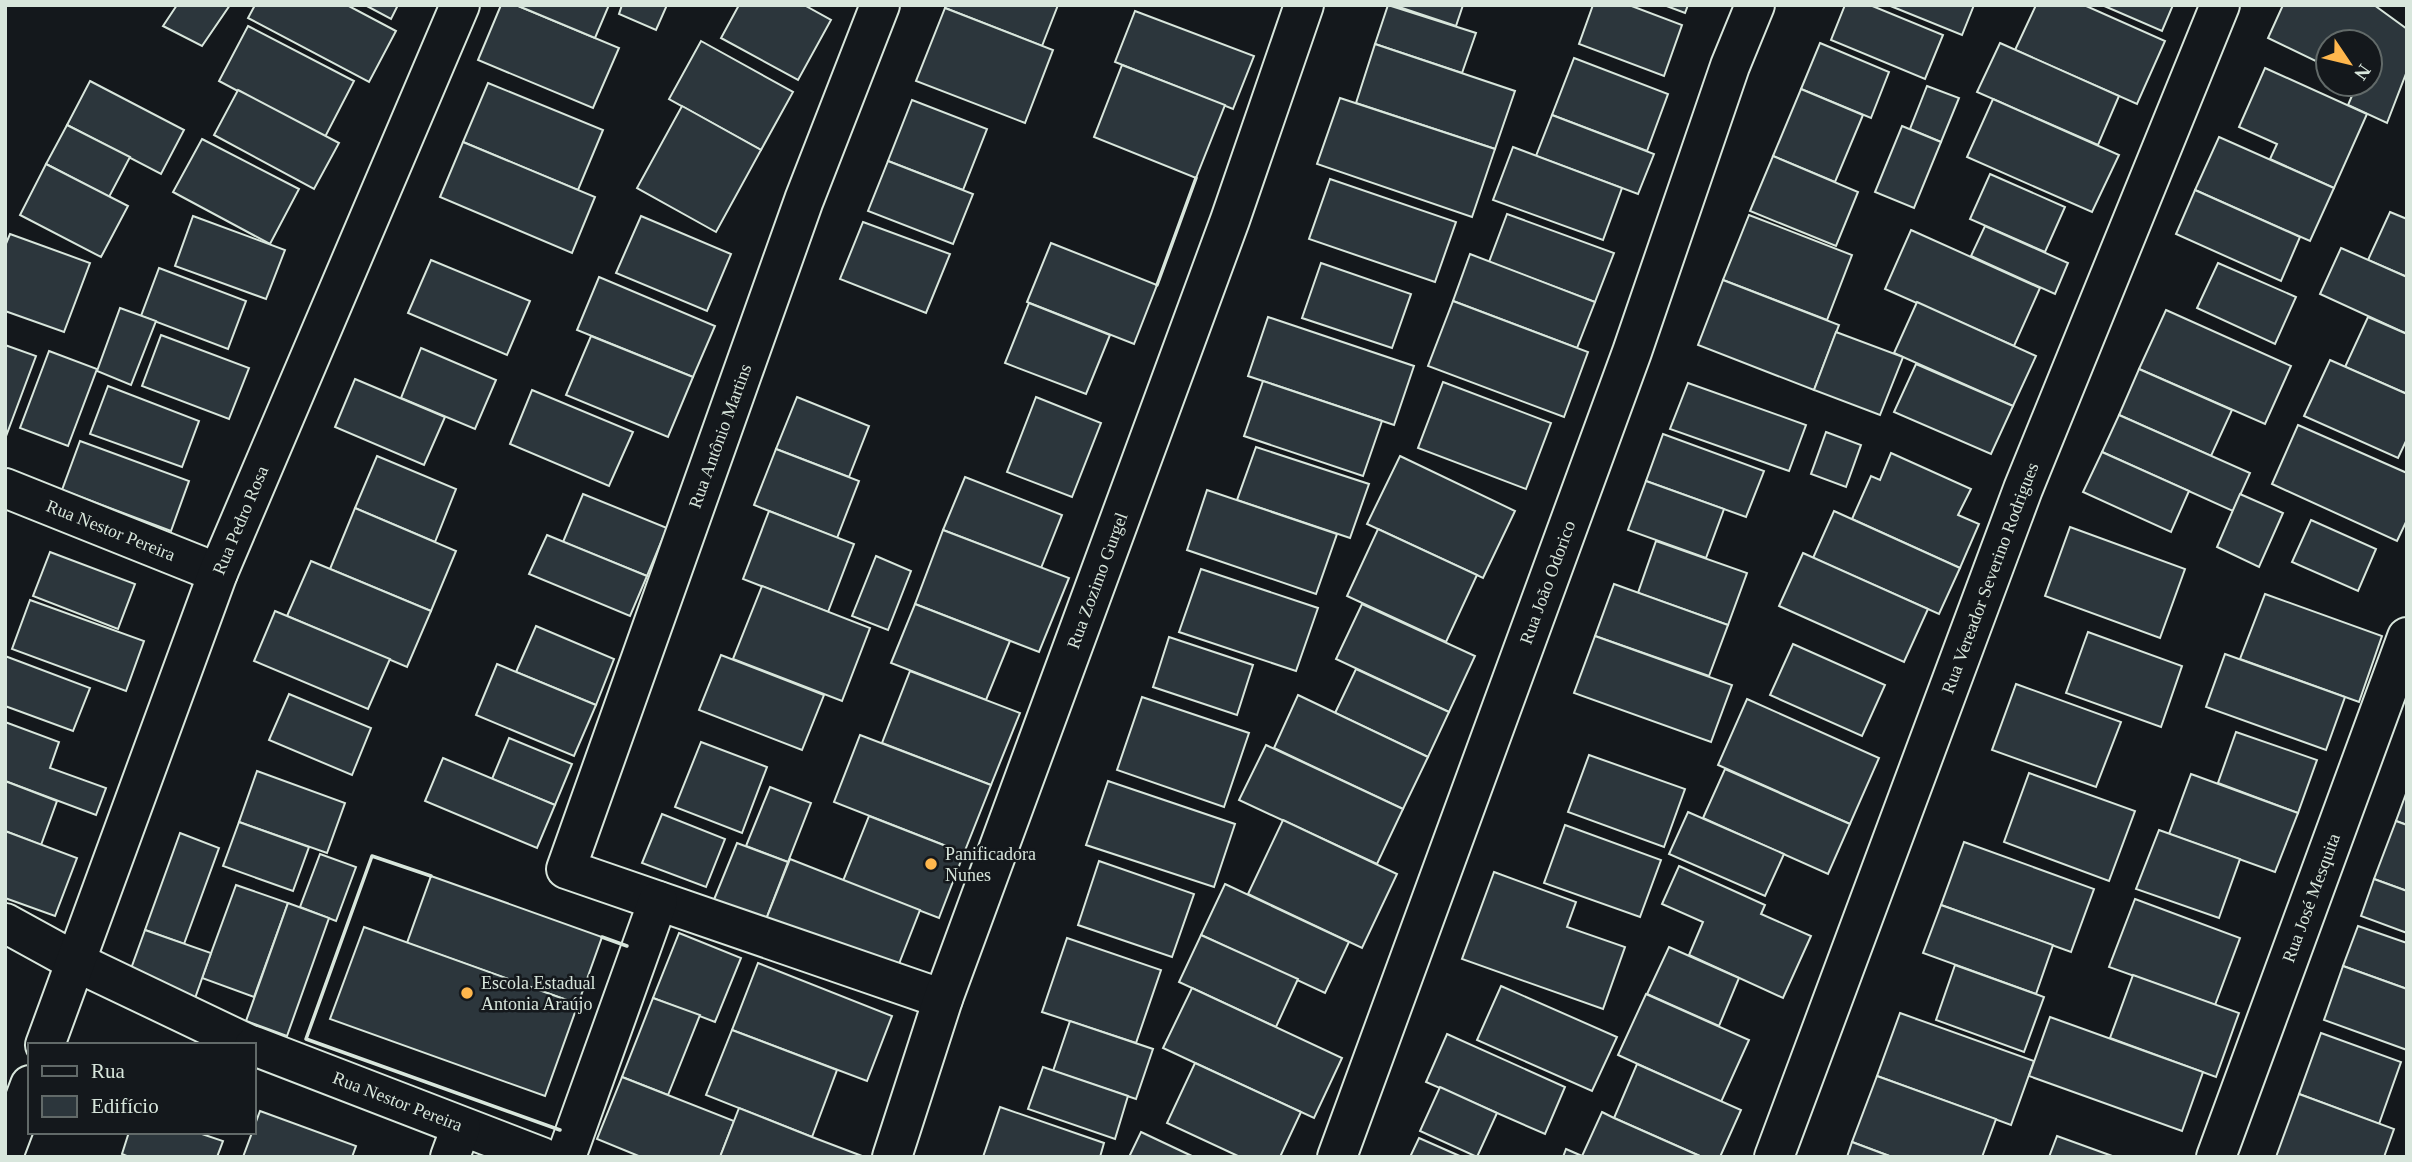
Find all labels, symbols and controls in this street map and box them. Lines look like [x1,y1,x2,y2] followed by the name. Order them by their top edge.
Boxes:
[2314,28,2384,98] north arrow
[2350,61,2375,84] text: N
[685,361,755,511] street label: Rua Antônio Martins
[1938,460,2043,696] street label: Rua Vereador Severino Rodrigues
[209,463,272,578] street label: Rua Pedro Rosa
[44,496,178,565] street label: Rua Nestor Pereira
[1063,510,1131,651] street label: Rua Zozimo Gurgel
[1516,518,1579,647] street label: Rua João Odorico
[2278,831,2344,965] street label: Rua José Mesquita
[945,844,1036,885] place label: Panificadora Nunes
[923,856,939,872] marker: Panificadora Nunes
[481,973,595,1014] place label: Escola Estadual Antonia Araújo
[459,985,475,1001] marker: Escola Estadual Antonia Araújo
[28,1043,256,1134] legend
[91,1059,126,1083] text: Rua
[330,1067,465,1135] street label: Rua Nestor Pereira
[91,1094,159,1118] text: Edifício

